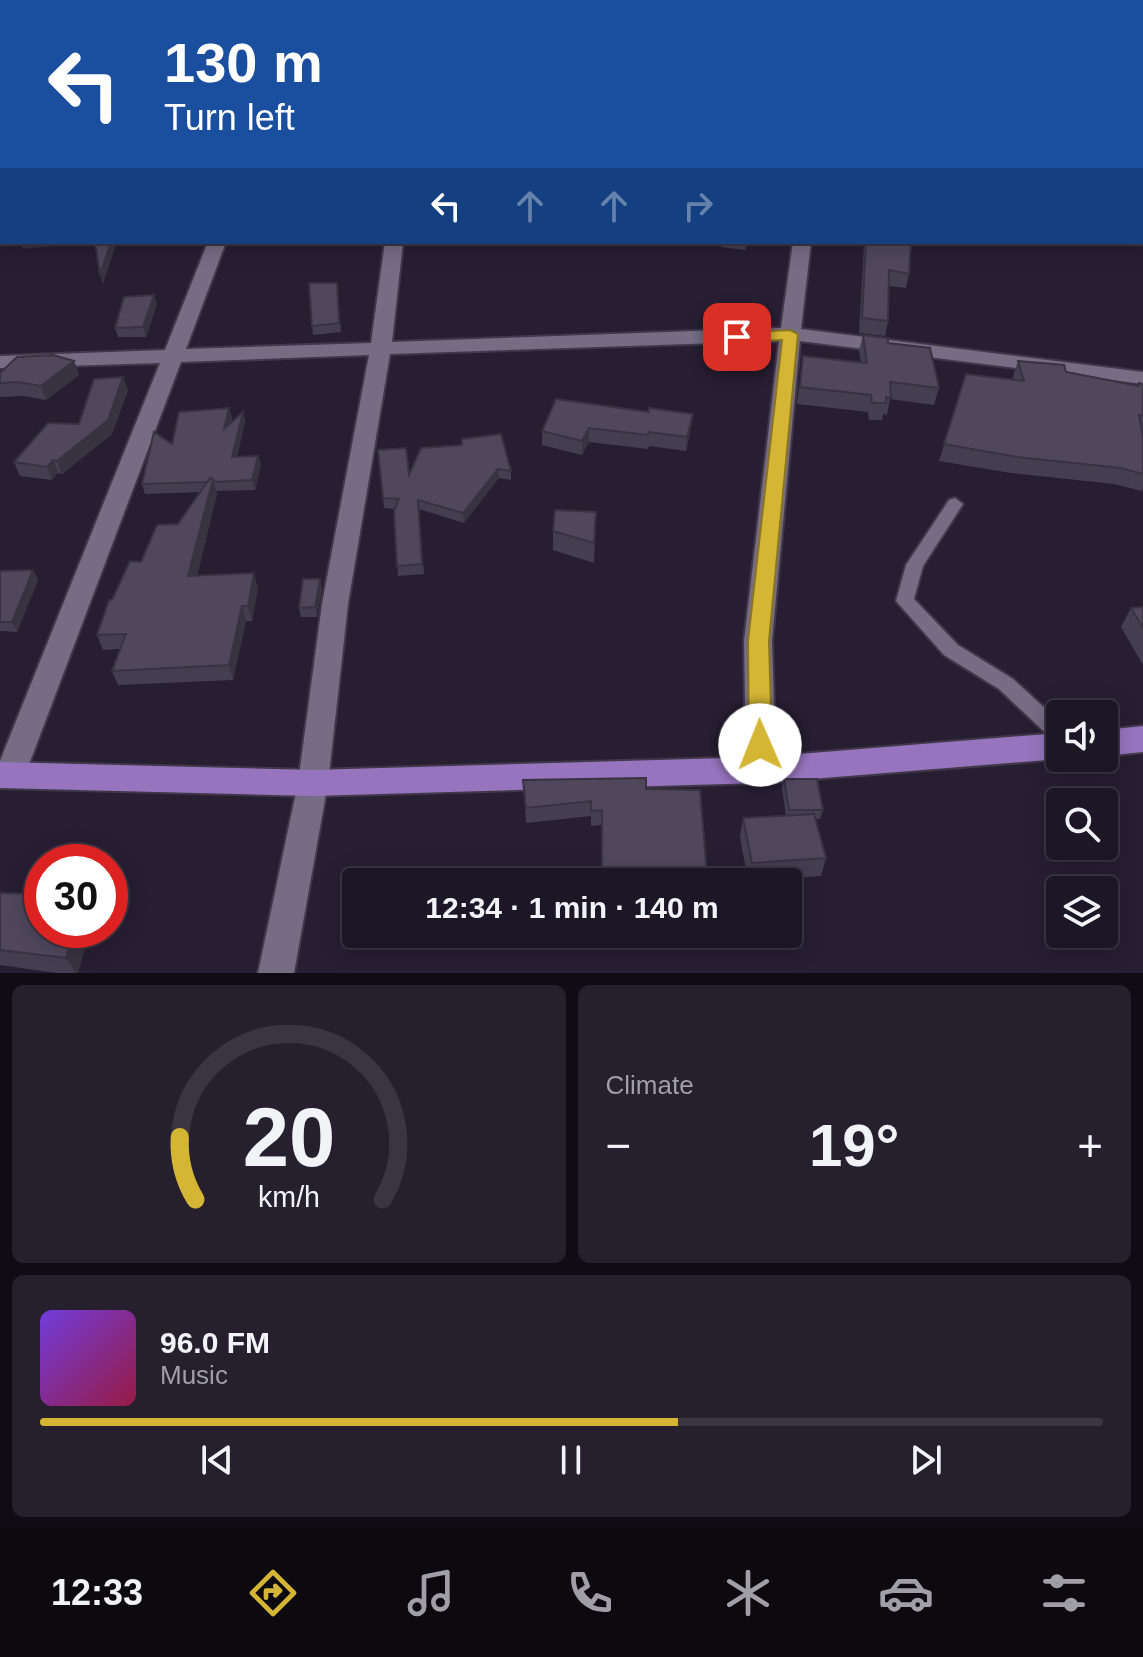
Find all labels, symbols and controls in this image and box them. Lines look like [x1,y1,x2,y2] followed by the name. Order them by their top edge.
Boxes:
[164,31,323,94] text: 130 m
[32,32,136,136] icon: left
[164,97,295,138] text: Turn left
[424,184,468,228] icon: left
[508,184,552,228] icon: ahead
[592,184,636,228] icon: ahead
[676,184,720,228] icon: right
[703,303,771,371] pin
[715,315,759,359] icon: arrive
[1046,700,1118,948] map controls
[1046,700,1118,772] button: sound
[718,703,802,787] position arrow
[1046,788,1118,860] button: search
[24,844,128,948] speed limit sign: 30
[1046,876,1118,948] button: layers
[425,891,719,924] text: 12:34 · 1 min · 140 m
[606,1070,694,1100] text: Climate
[242,1091,335,1184] text: 20
[809,1112,900,1179] text: 19°
[606,1121,631,1170] text: −
[1077,1121,1103,1170] text: +
[258,1181,320,1213] text: km/h
[160,1326,270,1359] text: 96.0 FM
[160,1360,228,1390] text: Music
[195,1438,239,1482] icon: previous
[549,1438,593,1482] icon: pause
[904,1438,948,1482] icon: next
[245,1565,301,1621] icon: directions
[403,1565,459,1621] icon: music
[562,1565,618,1621] icon: phone
[720,1565,776,1621] icon: climate
[878,1565,934,1621] icon: car
[1036,1565,1092,1621] icon: filters
[51,1572,143,1613] text: 12:33

